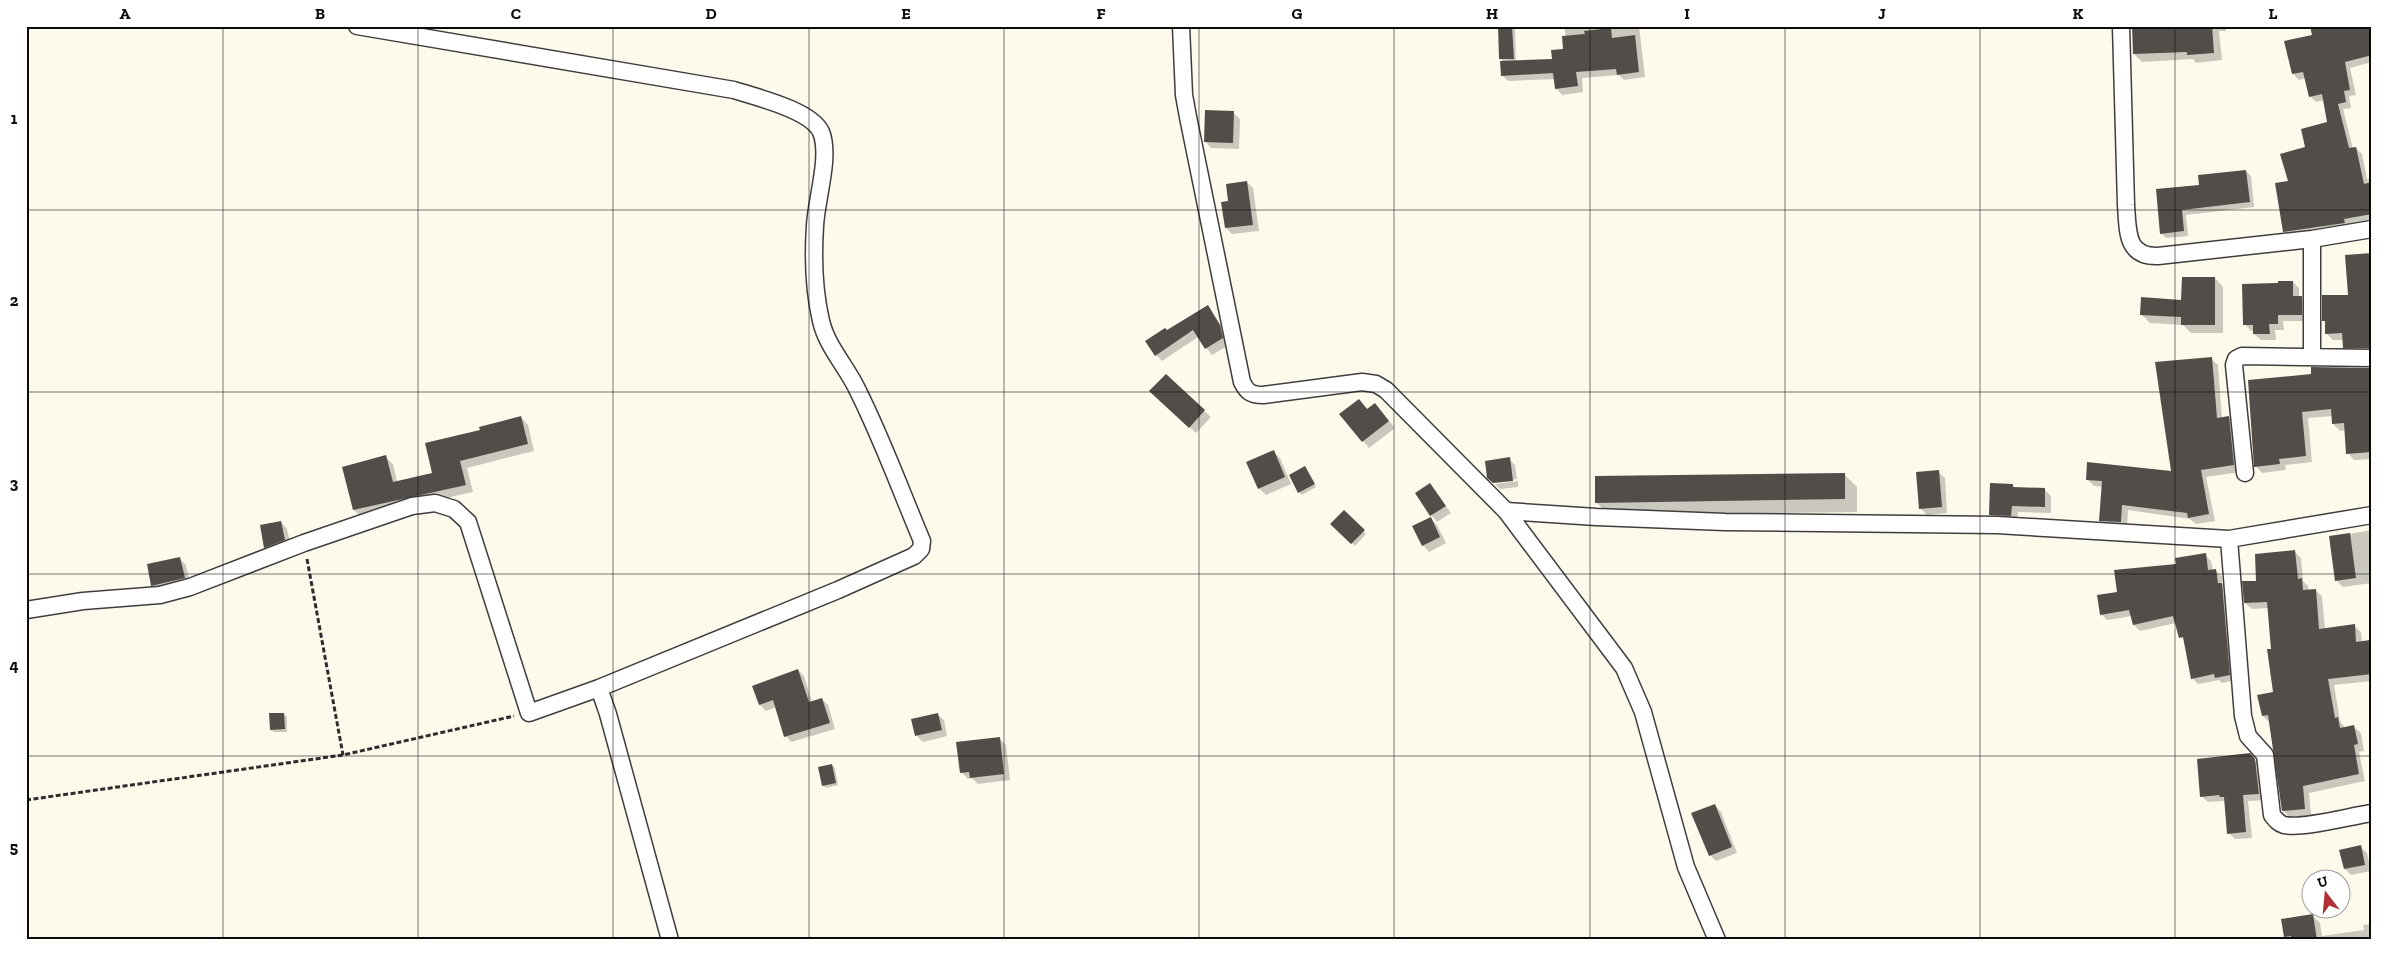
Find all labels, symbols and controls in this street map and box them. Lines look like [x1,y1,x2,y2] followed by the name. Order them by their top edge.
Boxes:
[120,4,131,23] text: A
[315,4,325,23] text: B
[511,4,521,23] text: C
[705,4,717,23] text: D
[901,4,911,23] text: E
[1096,4,1106,23] text: F
[1292,4,1303,23] text: G
[1486,4,1498,23] text: H
[1684,4,1690,23] text: I
[1878,4,1886,23] text: J
[2073,4,2084,23] text: K
[2269,4,2278,23] text: L
[11,109,18,128] text: 1
[10,291,19,310] text: 2
[10,474,19,493] text: 3
[9,656,19,675] text: 4
[10,838,18,857] text: 5
[2300,868,2350,918] north arrow
[2315,872,2330,892] text: U

